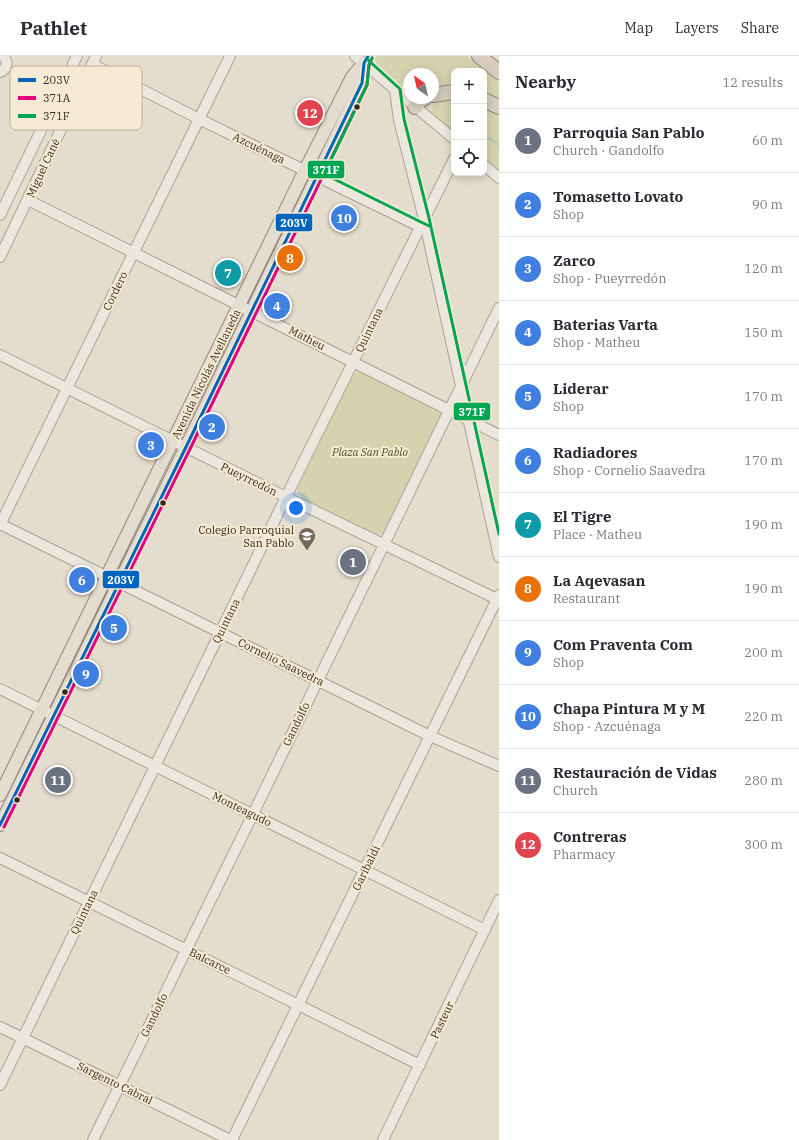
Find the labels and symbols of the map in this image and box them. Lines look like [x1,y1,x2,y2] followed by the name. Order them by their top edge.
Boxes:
[10,66,142,130] legend
[403,68,439,104] north arrow
[43,73,71,87] text: 203V
[43,91,71,105] text: 371A
[297,98,323,128] pin: 12
[352,102,362,112] unlabelled marker
[43,109,70,123] text: 371F
[231,129,287,167] street label: Azcuénaga
[23,136,63,200] street label: Miguel Cané
[307,160,345,179] line badge: 371F
[313,163,339,177] text: 371F
[331,203,357,233] pin: 10
[275,213,313,232] line badge: 203V
[280,216,308,230] text: 203V
[277,243,303,273] pin: 8
[215,258,241,288] pin: 7
[100,269,130,313] street label: Cordero
[264,291,290,321] pin: 4
[352,305,386,355] street label: Quintana
[168,307,244,441] street label: Avenida Nicolás Avellaneda
[286,323,328,353] street label: Matheu
[453,402,491,421] line badge: 371F
[459,405,485,419] text: 371F
[199,412,225,442] pin: 2
[138,430,164,460] pin: 3
[331,445,408,459] park label: Plaza San Pablo
[218,459,280,499] street label: Pueyrredón
[158,498,168,508] unlabelled marker
[286,498,306,518] your location
[198,523,294,550] place label: Colegio Parroquial San Pablo
[297,526,317,551] school or university icon: Colegio Parroquial San Pablo
[340,547,366,577] pin: 1
[69,565,95,595] pin: 6
[102,570,140,589] line badge: 203V
[107,573,135,587] text: 203V
[209,596,243,646] street label: Quintana
[101,613,127,643] pin: 5
[236,635,326,689] street label: Cornelio Saavedra
[73,659,99,689] pin: 9
[60,687,70,697] unlabelled marker
[279,700,313,748] street label: Gandolfo
[45,765,71,795] pin: 11
[210,789,274,829] street label: Monteagudo
[12,795,22,805] unlabelled marker
[349,843,383,893] street label: Garibaldi
[67,887,101,937] street label: Quintana
[187,945,233,977] street label: Balcarce
[137,991,171,1039] street label: Gandolfo
[427,999,457,1041] street label: Pasteur
[75,1059,155,1107] street label: Sargento Cabral

